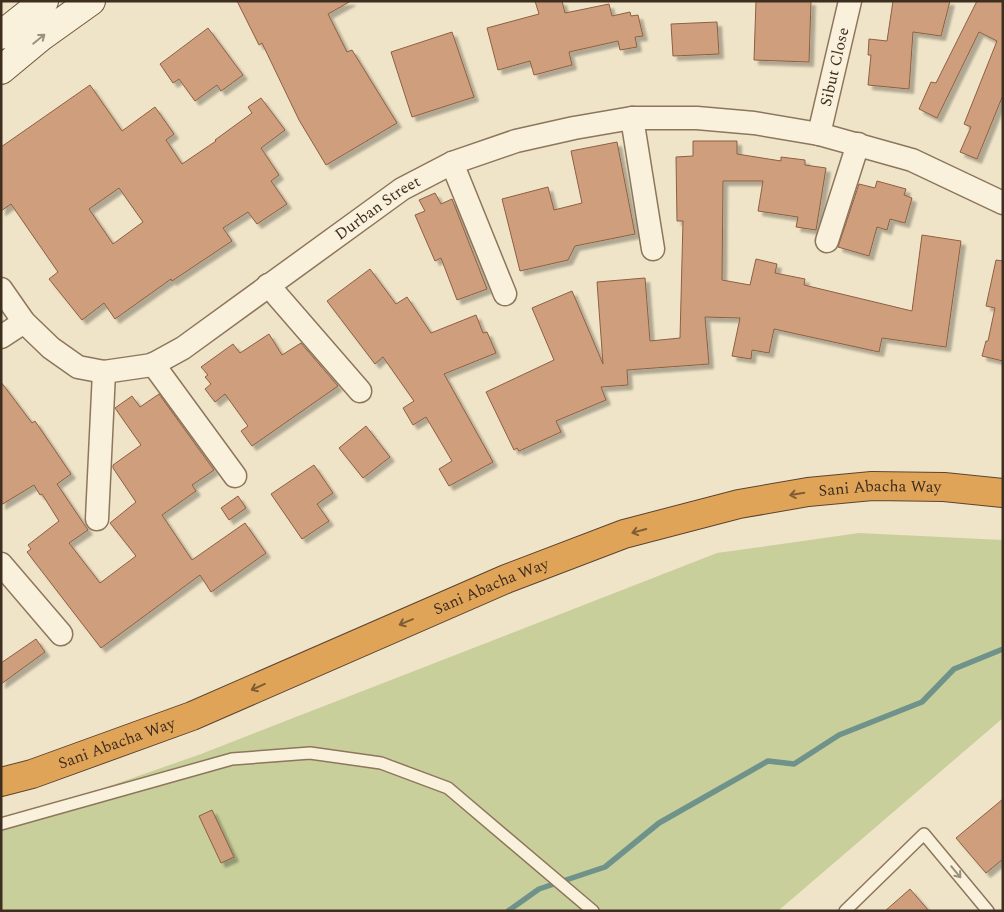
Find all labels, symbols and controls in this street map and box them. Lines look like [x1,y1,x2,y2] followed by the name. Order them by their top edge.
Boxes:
[814,25,856,109] street label: Sibut Close
[32,34,45,45] one-way arrow
[330,169,425,246] street label: Durban Street
[817,474,943,503] street label: Sani Abacha Way
[790,489,806,499] one-way arrow
[632,526,648,536] one-way arrow
[429,551,553,621] street label: Sani Abacha Way
[399,618,414,627] one-way arrow
[251,683,266,692] one-way arrow
[55,711,180,776] street label: Sani Abacha Way
[950,865,961,878] one-way arrow

